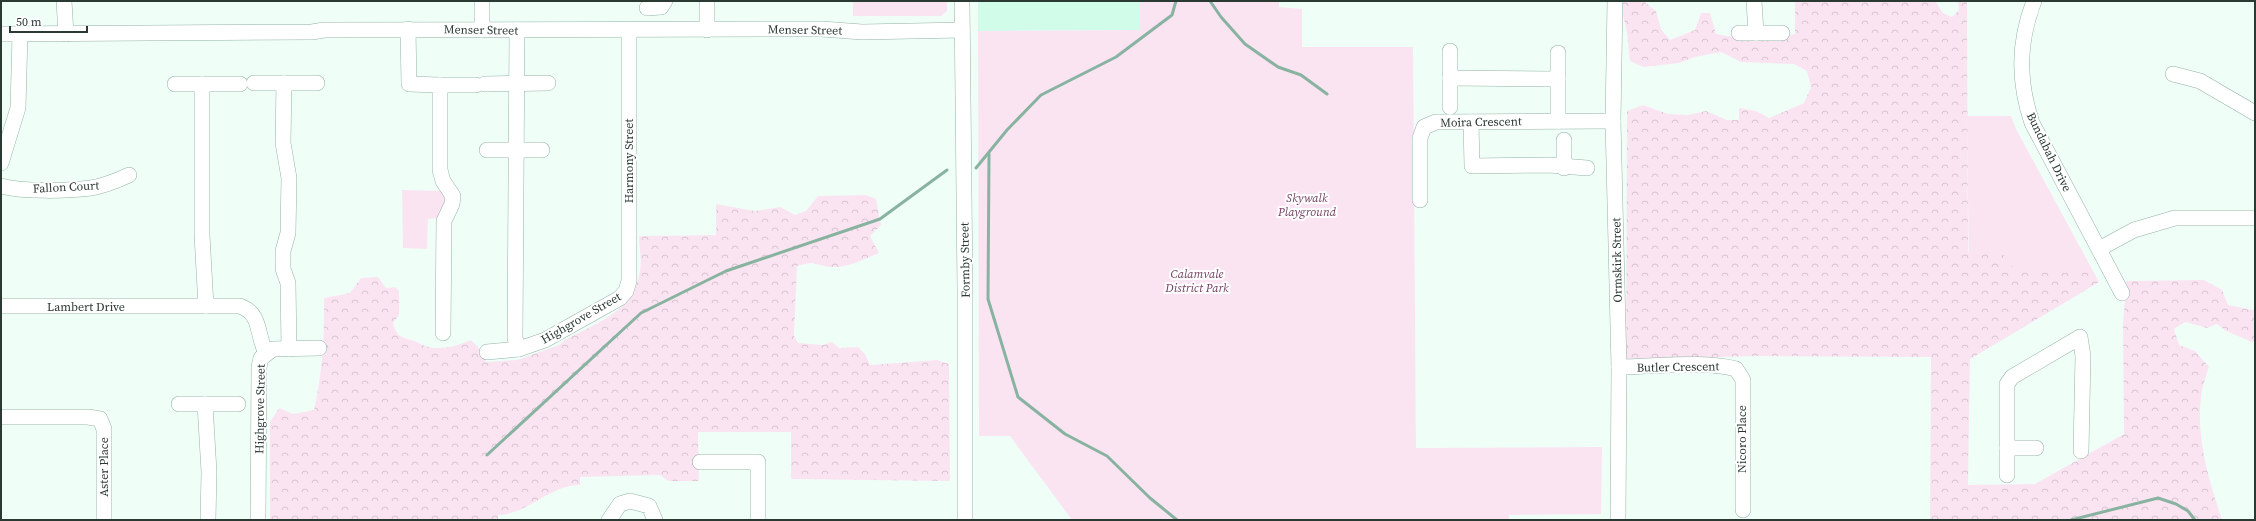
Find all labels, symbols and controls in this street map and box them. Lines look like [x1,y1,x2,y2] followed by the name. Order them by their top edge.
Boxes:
[10,8,87,34] scale bar
[16,14,42,30] text: 50 m
[444,21,518,39] street label: Menser Street
[768,21,842,39] street label: Menser Street
[2023,110,2075,194] street label: Bundabah Drive
[1440,113,1522,131] street label: Moira Crescent
[621,119,637,203] street label: Harmony Street
[32,177,100,197] street label: Fallon Court
[1277,190,1337,220] park label: Skywalk Playground
[1608,217,1626,303] street label: Ormskirk Street
[956,222,974,298] street label: Formby Street
[1164,266,1229,296] park label: Calamvale District Park
[538,289,624,347] street label: Highgrove Street
[47,299,125,315] street label: Lambert Drive
[1637,358,1720,376] street label: Butler Crescent
[251,364,269,454] street label: Highgrove Street
[1734,405,1750,473] street label: Nicoro Place
[96,437,112,497] street label: Aster Place

